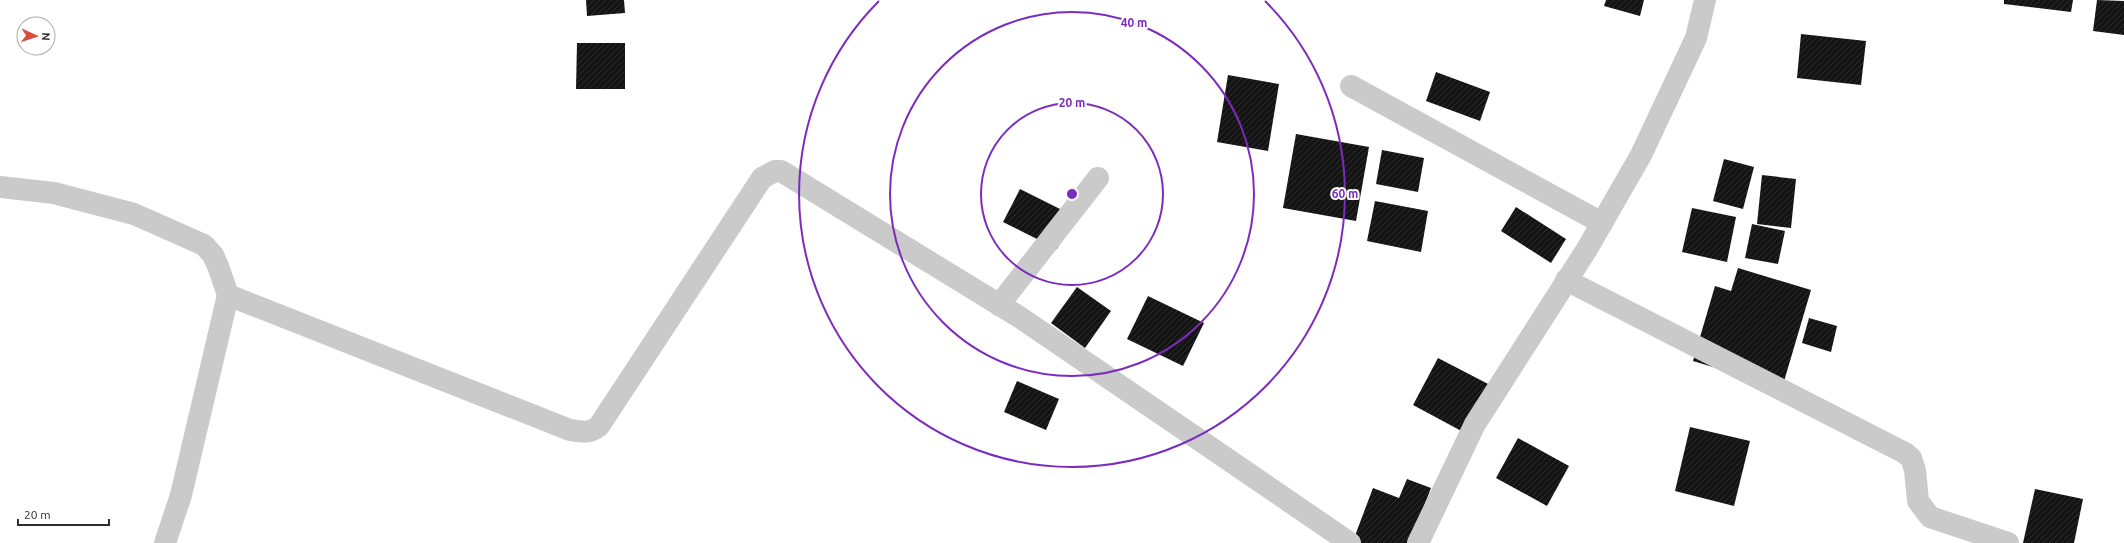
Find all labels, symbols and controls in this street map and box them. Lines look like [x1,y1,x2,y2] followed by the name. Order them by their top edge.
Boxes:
[16,16,56,56] north arrow
[1121,16,1147,29] text: 40 m
[40,32,52,41] text: N
[1059,96,1085,109] text: 20 m
[1065,187,1079,201] centre of rings
[1332,187,1358,200] text: 60 m
[18,501,109,527] scale bar
[24,508,51,521] text: 20 m

